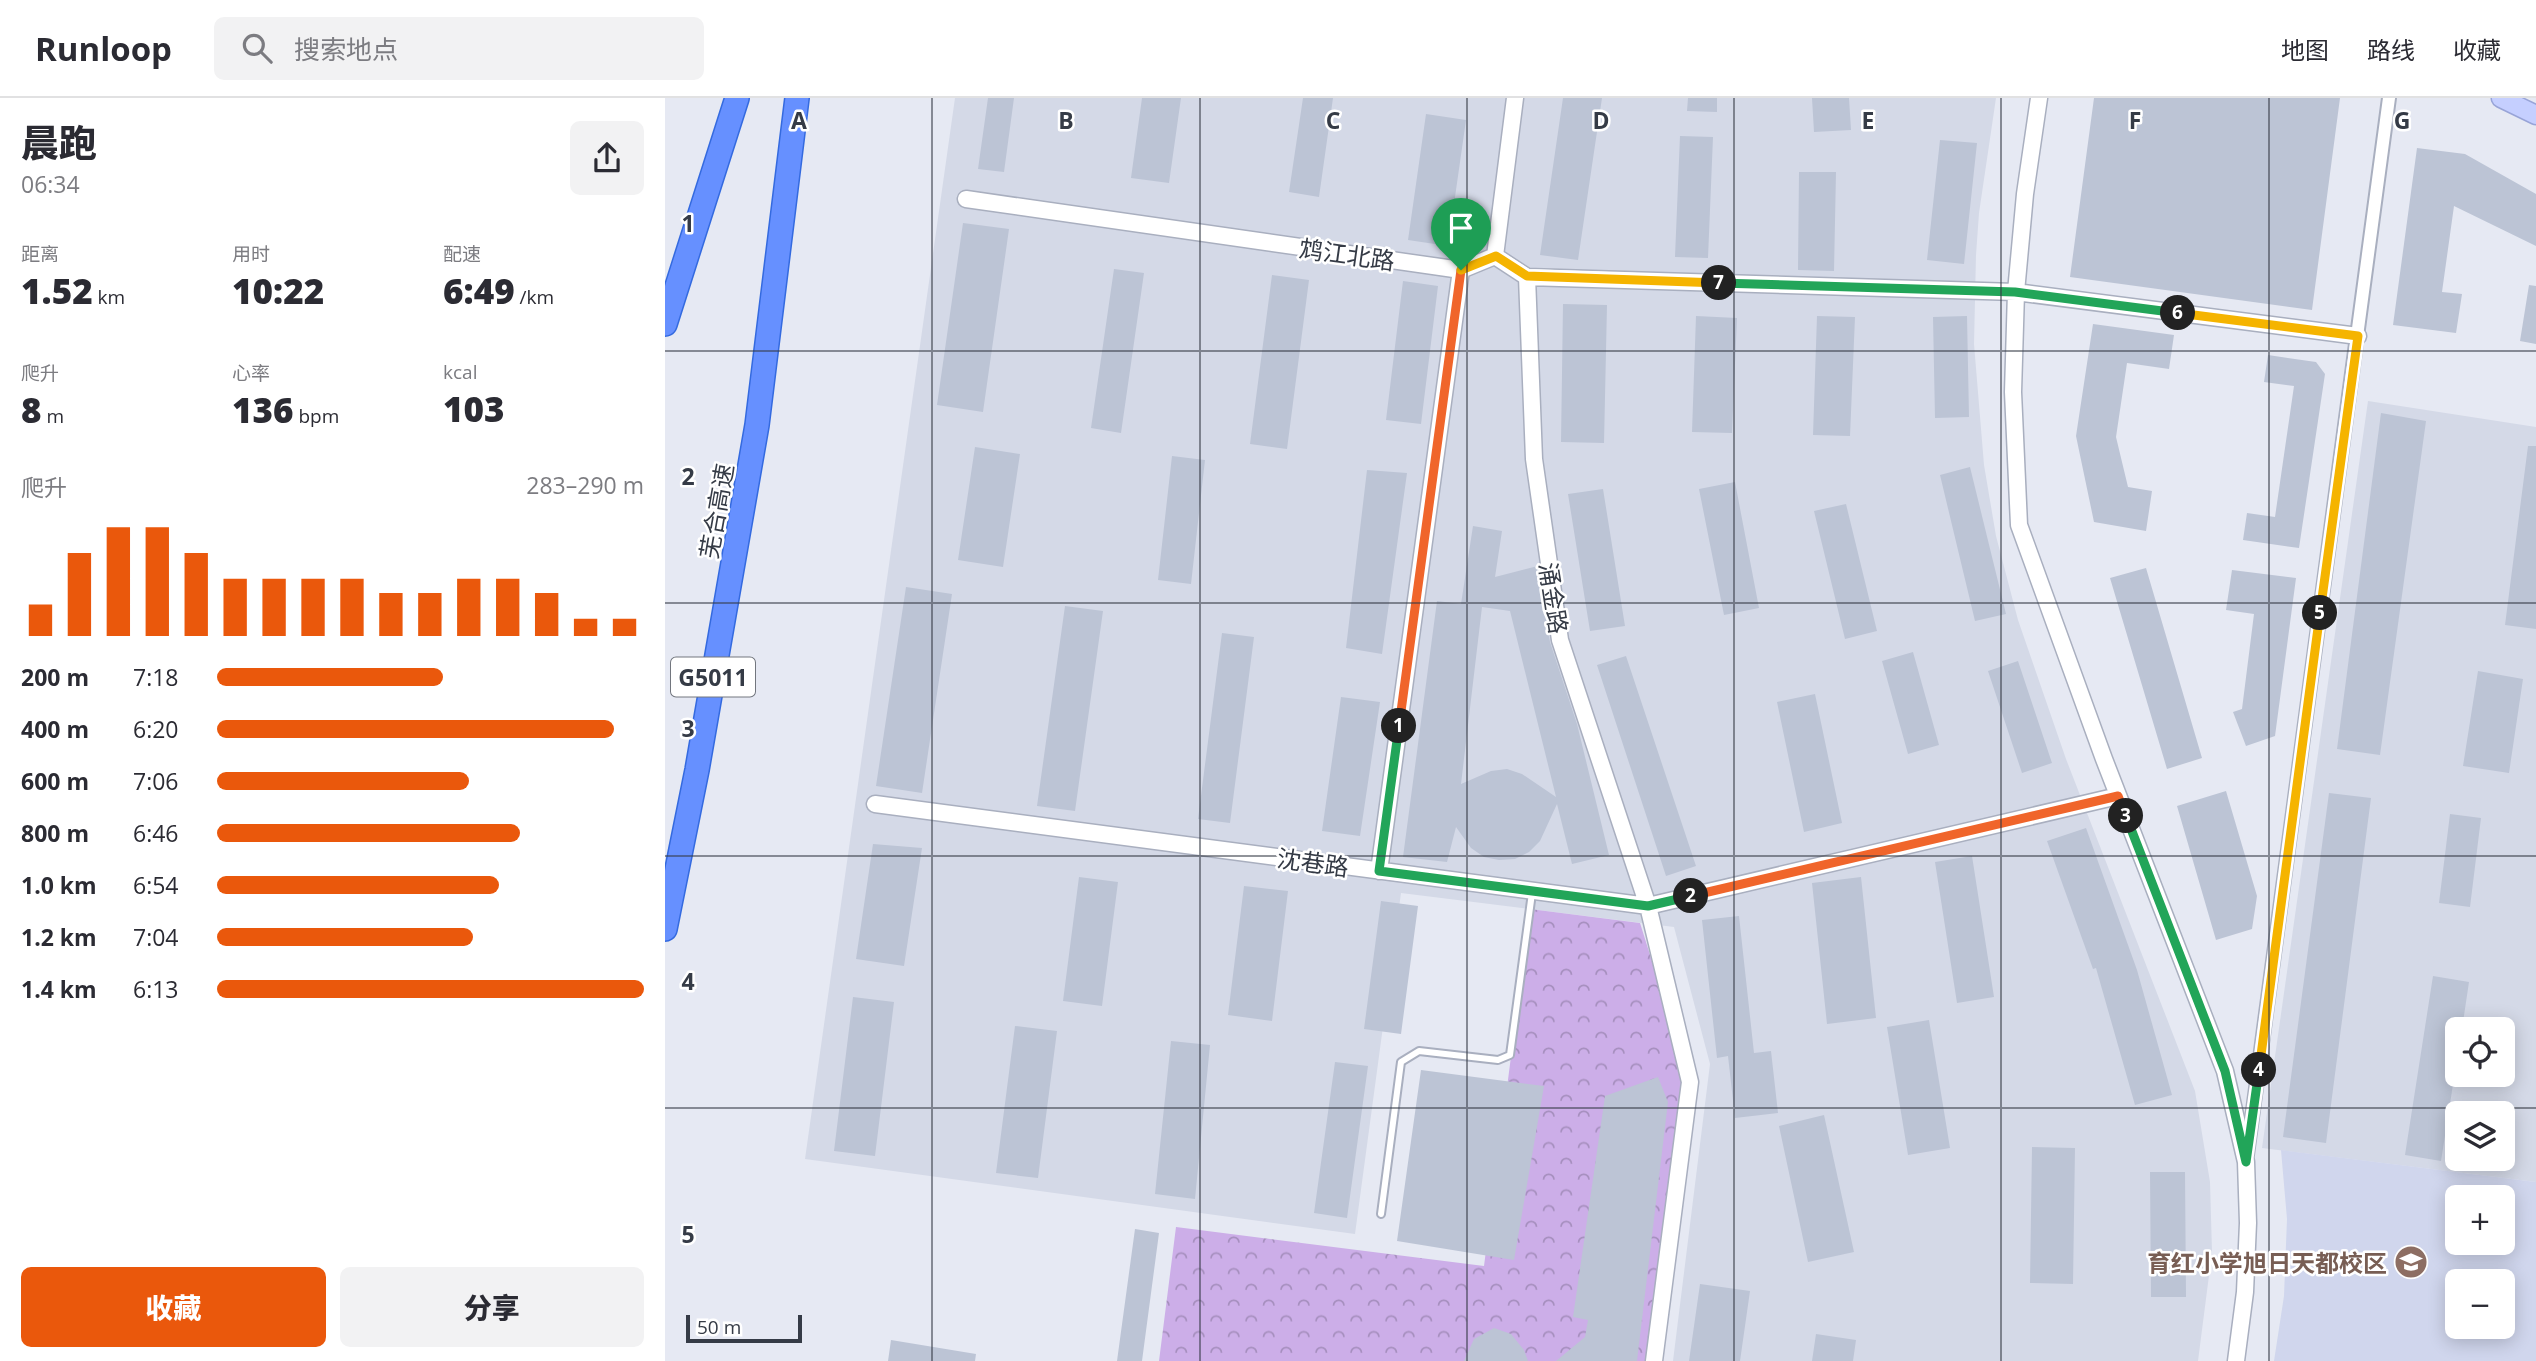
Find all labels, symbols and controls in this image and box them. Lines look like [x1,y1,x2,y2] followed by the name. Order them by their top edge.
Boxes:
[214,17,704,80] search box
[35,26,172,71] text: Runloop
[238,29,276,67] icon: search
[294,31,398,67] text: 搜索地点
[2281,33,2329,66] text: 地图
[2367,33,2415,66] text: 路线
[2453,33,2501,66] text: 收藏
[791,104,807,136] text: A
[1058,104,1074,136] text: B
[1326,104,1340,136] text: C
[1592,104,1610,136] text: D
[1862,104,1874,136] text: E
[2129,104,2141,136] text: F
[2394,104,2410,136] text: G
[21,116,97,168] text: 晨跑
[570,121,644,195] button: share
[21,168,80,200] text: 06:34
[1431,198,1491,270] pin
[681,207,695,239] text: 1
[1442,209,1480,247] icon: arrive
[1297,231,1397,277] street label: 鸩江北路
[21,241,59,267] text: 距离
[232,241,270,267] text: 用时
[443,241,481,267] text: 配速
[1701,266,1737,300] pin: 7
[21,267,93,314] text: 1.52
[232,267,324,314] text: 10:22
[443,267,515,314] text: 6:49
[1713,269,1724,295] text: 7
[93,284,125,310] text: km
[515,284,554,310] text: /km
[2161,296,2195,330] pin: 6
[2172,299,2183,325] text: 6
[443,359,477,385] text: kcal
[21,360,59,386] text: 爬升
[232,360,270,386] text: 心率
[443,385,505,432] text: 103
[21,386,42,433] text: 8
[232,386,294,433] text: 136
[42,403,64,429] text: m
[294,403,339,429] text: bpm
[681,460,695,492] text: 2
[691,461,741,561] street label: 芜合高速
[526,469,644,501] text: 283–290 m
[21,471,67,503] text: 爬升
[1532,560,1576,636] street label: 涌金路
[2303,596,2337,630] pin: 5
[2314,599,2325,625] text: 5
[671,657,755,696] road number: G5011
[21,661,89,693] text: 200 m
[133,661,179,693] text: 7:18
[1381,708,1417,744] pin: 1
[681,712,695,744] text: 3
[1393,712,1404,738] text: 1
[21,713,89,745] text: 400 m
[133,713,179,745] text: 6:20
[21,765,89,797] text: 600 m
[133,765,179,797] text: 7:06
[2109,798,2143,834] pin: 3
[2120,802,2131,828] text: 3
[21,817,89,849] text: 800 m
[133,817,179,849] text: 6:46
[1275,841,1351,883] street label: 沈巷路
[21,869,97,901] text: 1.0 km
[133,869,179,901] text: 6:54
[1674,878,1709,914] pin: 2
[1685,882,1696,908] text: 2
[21,921,97,953] text: 1.2 km
[133,921,179,953] text: 7:04
[681,965,695,997] text: 4
[21,973,97,1005] text: 1.4 km
[133,973,179,1005] text: 6:13
[2445,1017,2515,1339] map controls
[2445,1017,2515,1087] button: locate
[2241,1052,2277,1088] pin: 4
[2253,1056,2264,1082] text: 4
[2445,1101,2515,1171] button: layers
[2445,1185,2515,1255] button: +
[681,1218,695,1250] text: 5
[2392,1243,2430,1281] school or university icon: 育红小学旭日天都校区
[2147,1246,2387,1279] place label: 育红小学旭日天都校区
[21,1267,326,1347] button: 收藏
[340,1267,644,1347] button: 分享
[2445,1269,2515,1339] button: −
[686,1312,801,1344] scale bar
[697,1314,741,1340] text: 50 m

